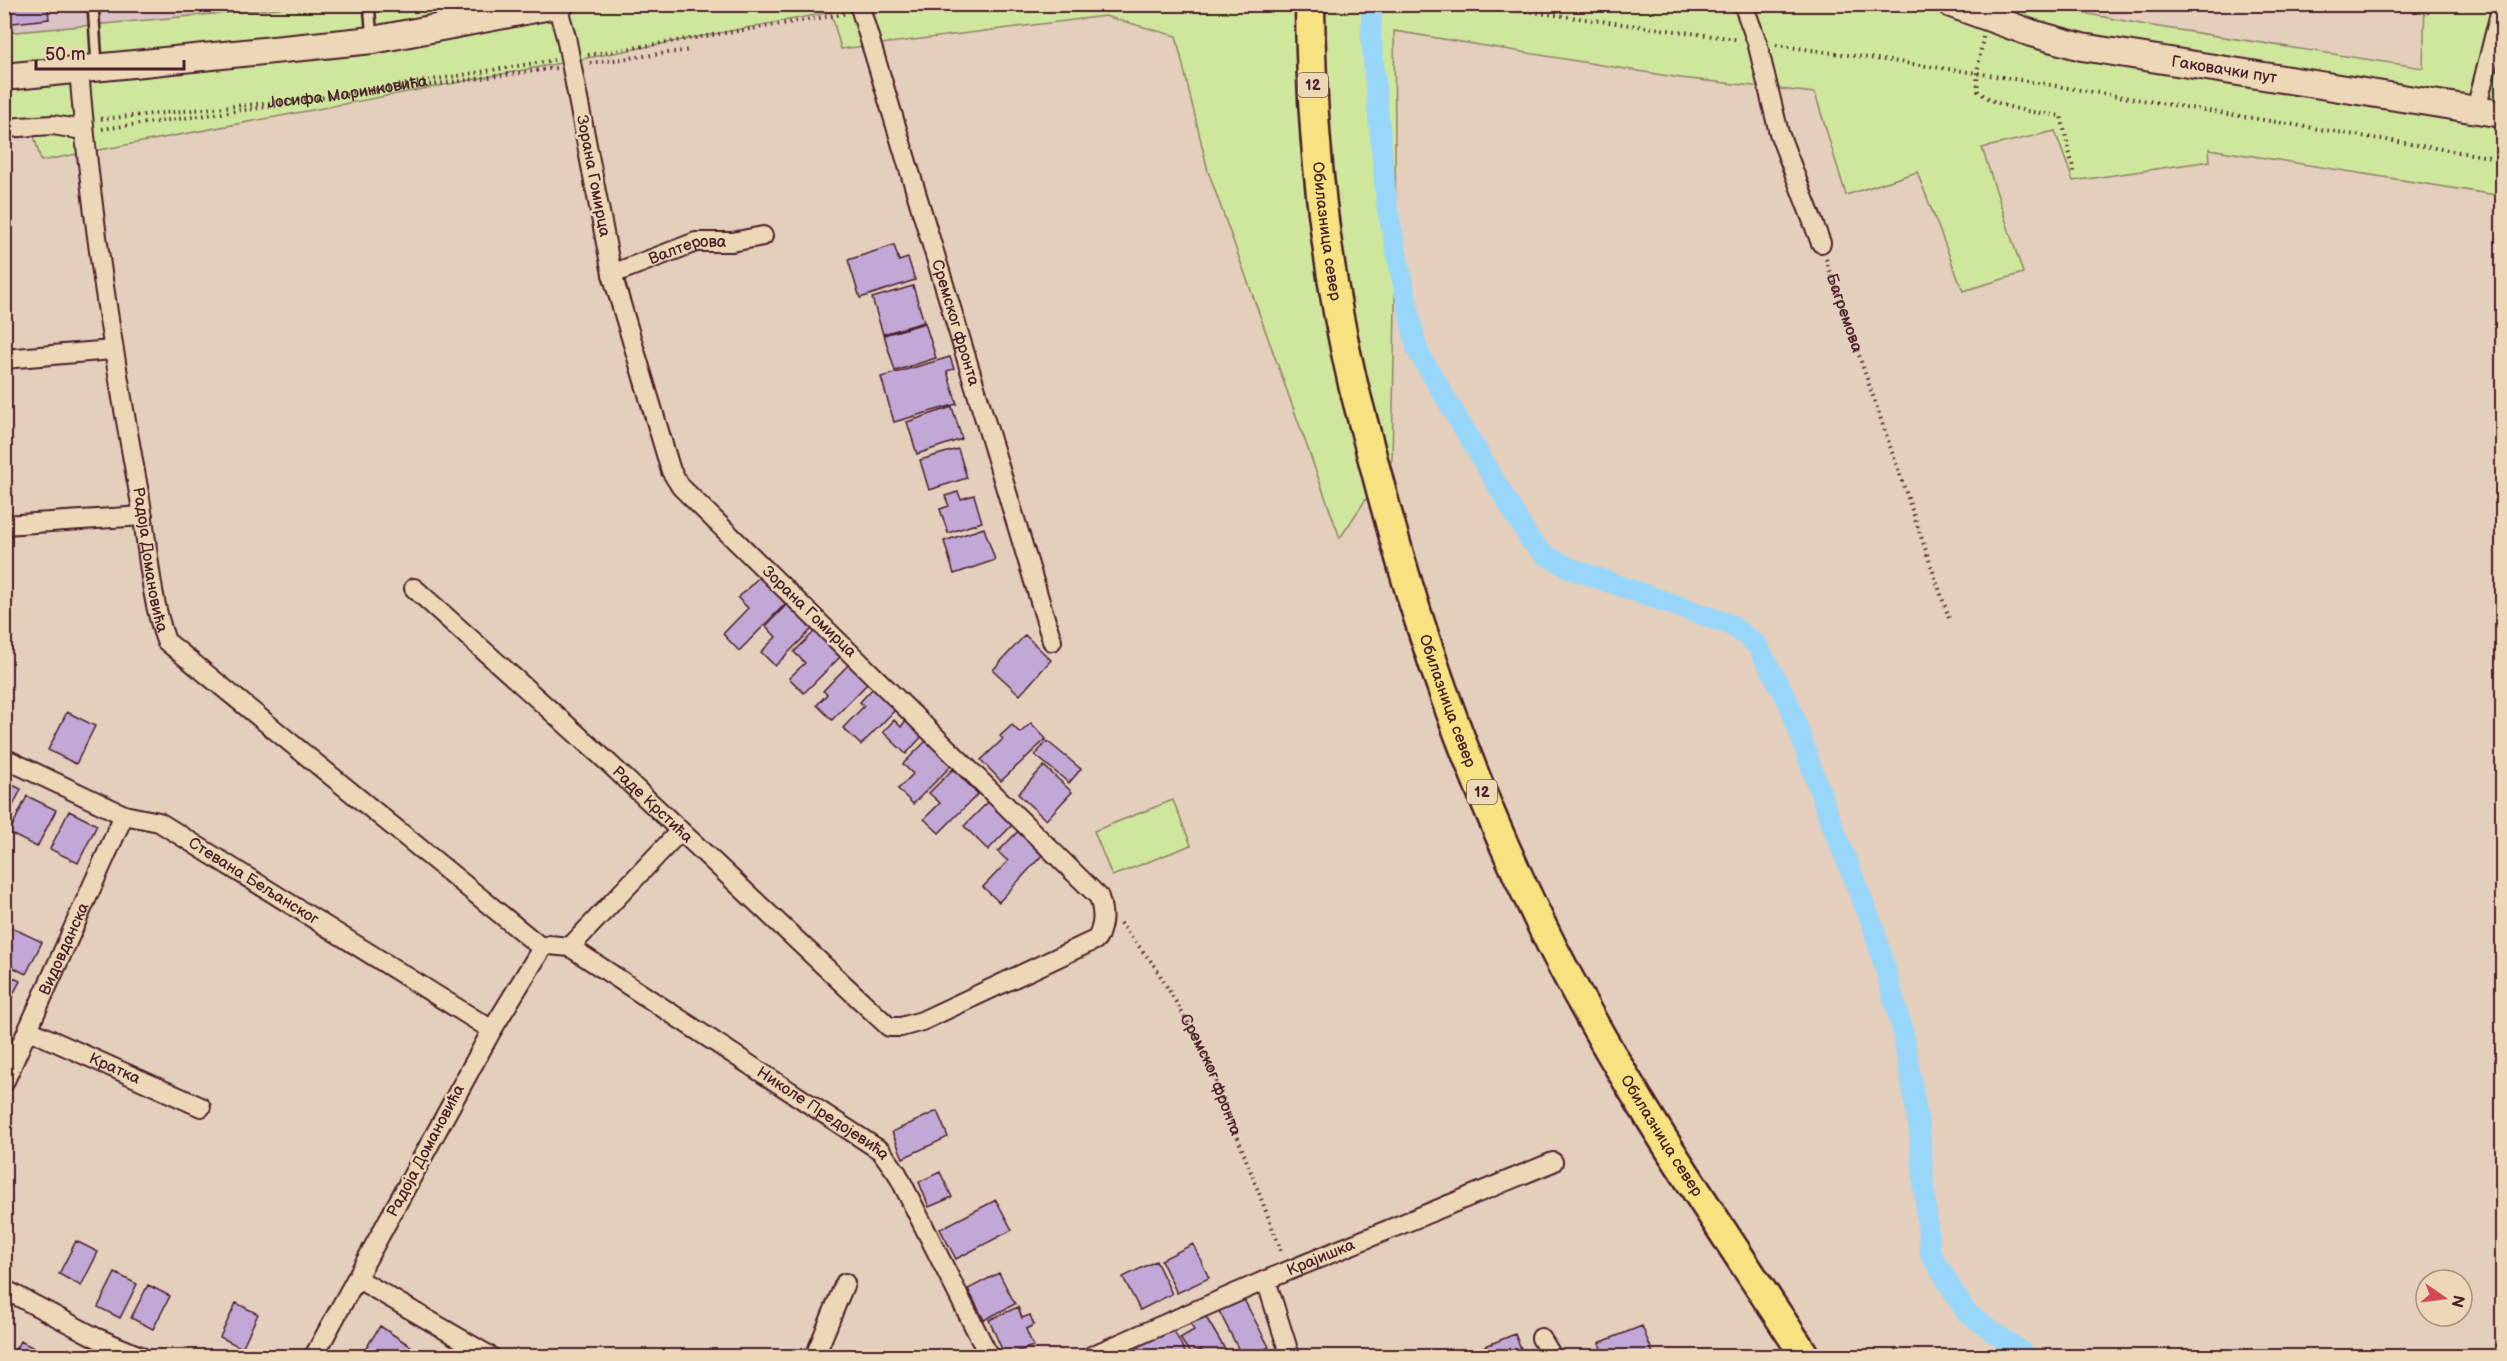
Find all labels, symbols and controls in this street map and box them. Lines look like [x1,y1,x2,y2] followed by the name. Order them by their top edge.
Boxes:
[36,33,184,71] scale bar
[45,44,86,65] text: 50 m
[2170,52,2279,88] street label: Гаковачки пут
[267,71,429,112] street label: Јосифа Маринковића
[1298,73,1328,97] road number: 12
[572,114,614,239] street label: Зорана Гомирца
[1308,161,1345,302] street label: Обилазница север
[646,232,727,269] street label: Валтерова
[927,257,984,389] street label: Сремског фронта
[1822,271,1867,355] street label: Багремова
[129,485,172,635] street label: Радоја Домановића
[758,562,860,662] street label: Зорана Гомирца
[1415,632,1480,770] street label: Обилазница север
[608,762,697,847] street label: Раде Крстића
[1467,780,1497,804] road number: 12
[185,833,322,929] street label: Стевана Бељанског
[35,899,93,998] street label: Видовданска
[1176,1011,1246,1139] street label: Сремског фронта
[86,1049,144,1088] street label: Кратка
[753,1063,894,1164] street label: Николе Предојевића
[1616,1072,1707,1200] street label: Обилазница север
[383,1081,469,1220] street label: Радоја Домановића
[1284,1235,1358,1280] street label: Крајишка
[2414,1268,2474,1328] north arrow
[2446,1293,2468,1309] text: N

